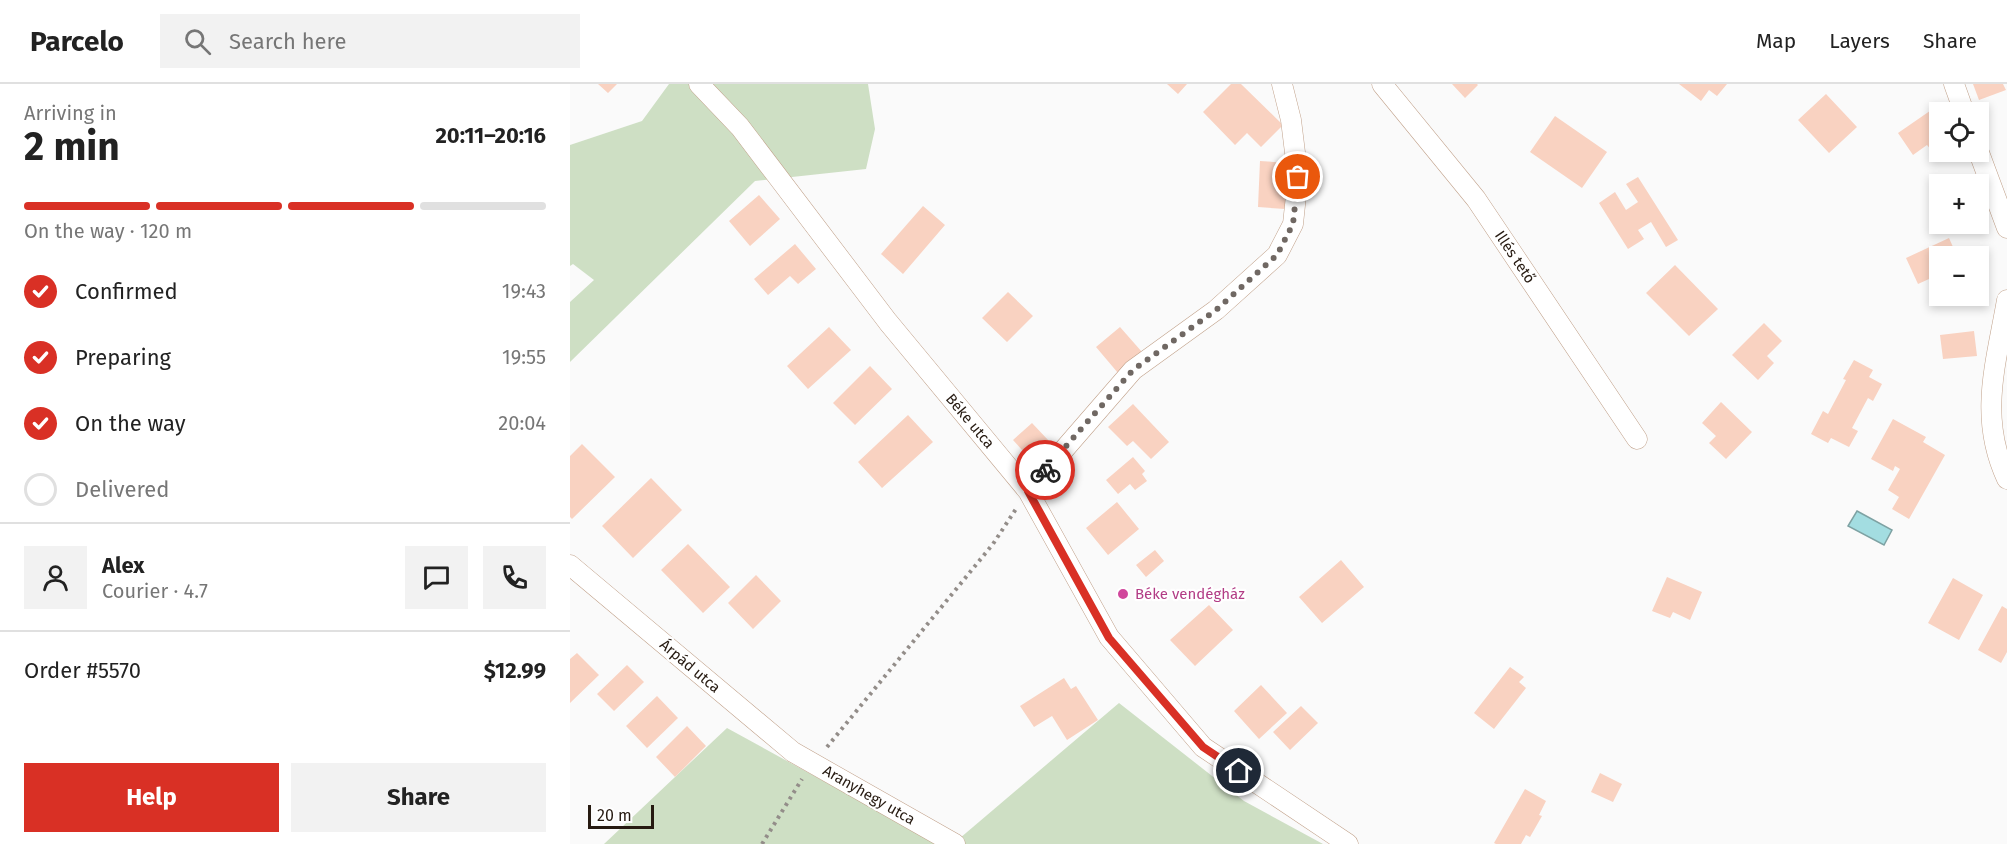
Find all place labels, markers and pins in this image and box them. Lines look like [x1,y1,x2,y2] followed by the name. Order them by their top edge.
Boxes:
[1272,151,1323,202] pin
[1135,585,1245,603] place label: Béke vendégház
[1116,587,1130,601] marker: Béke vendégház
[1213,745,1264,796] pin

